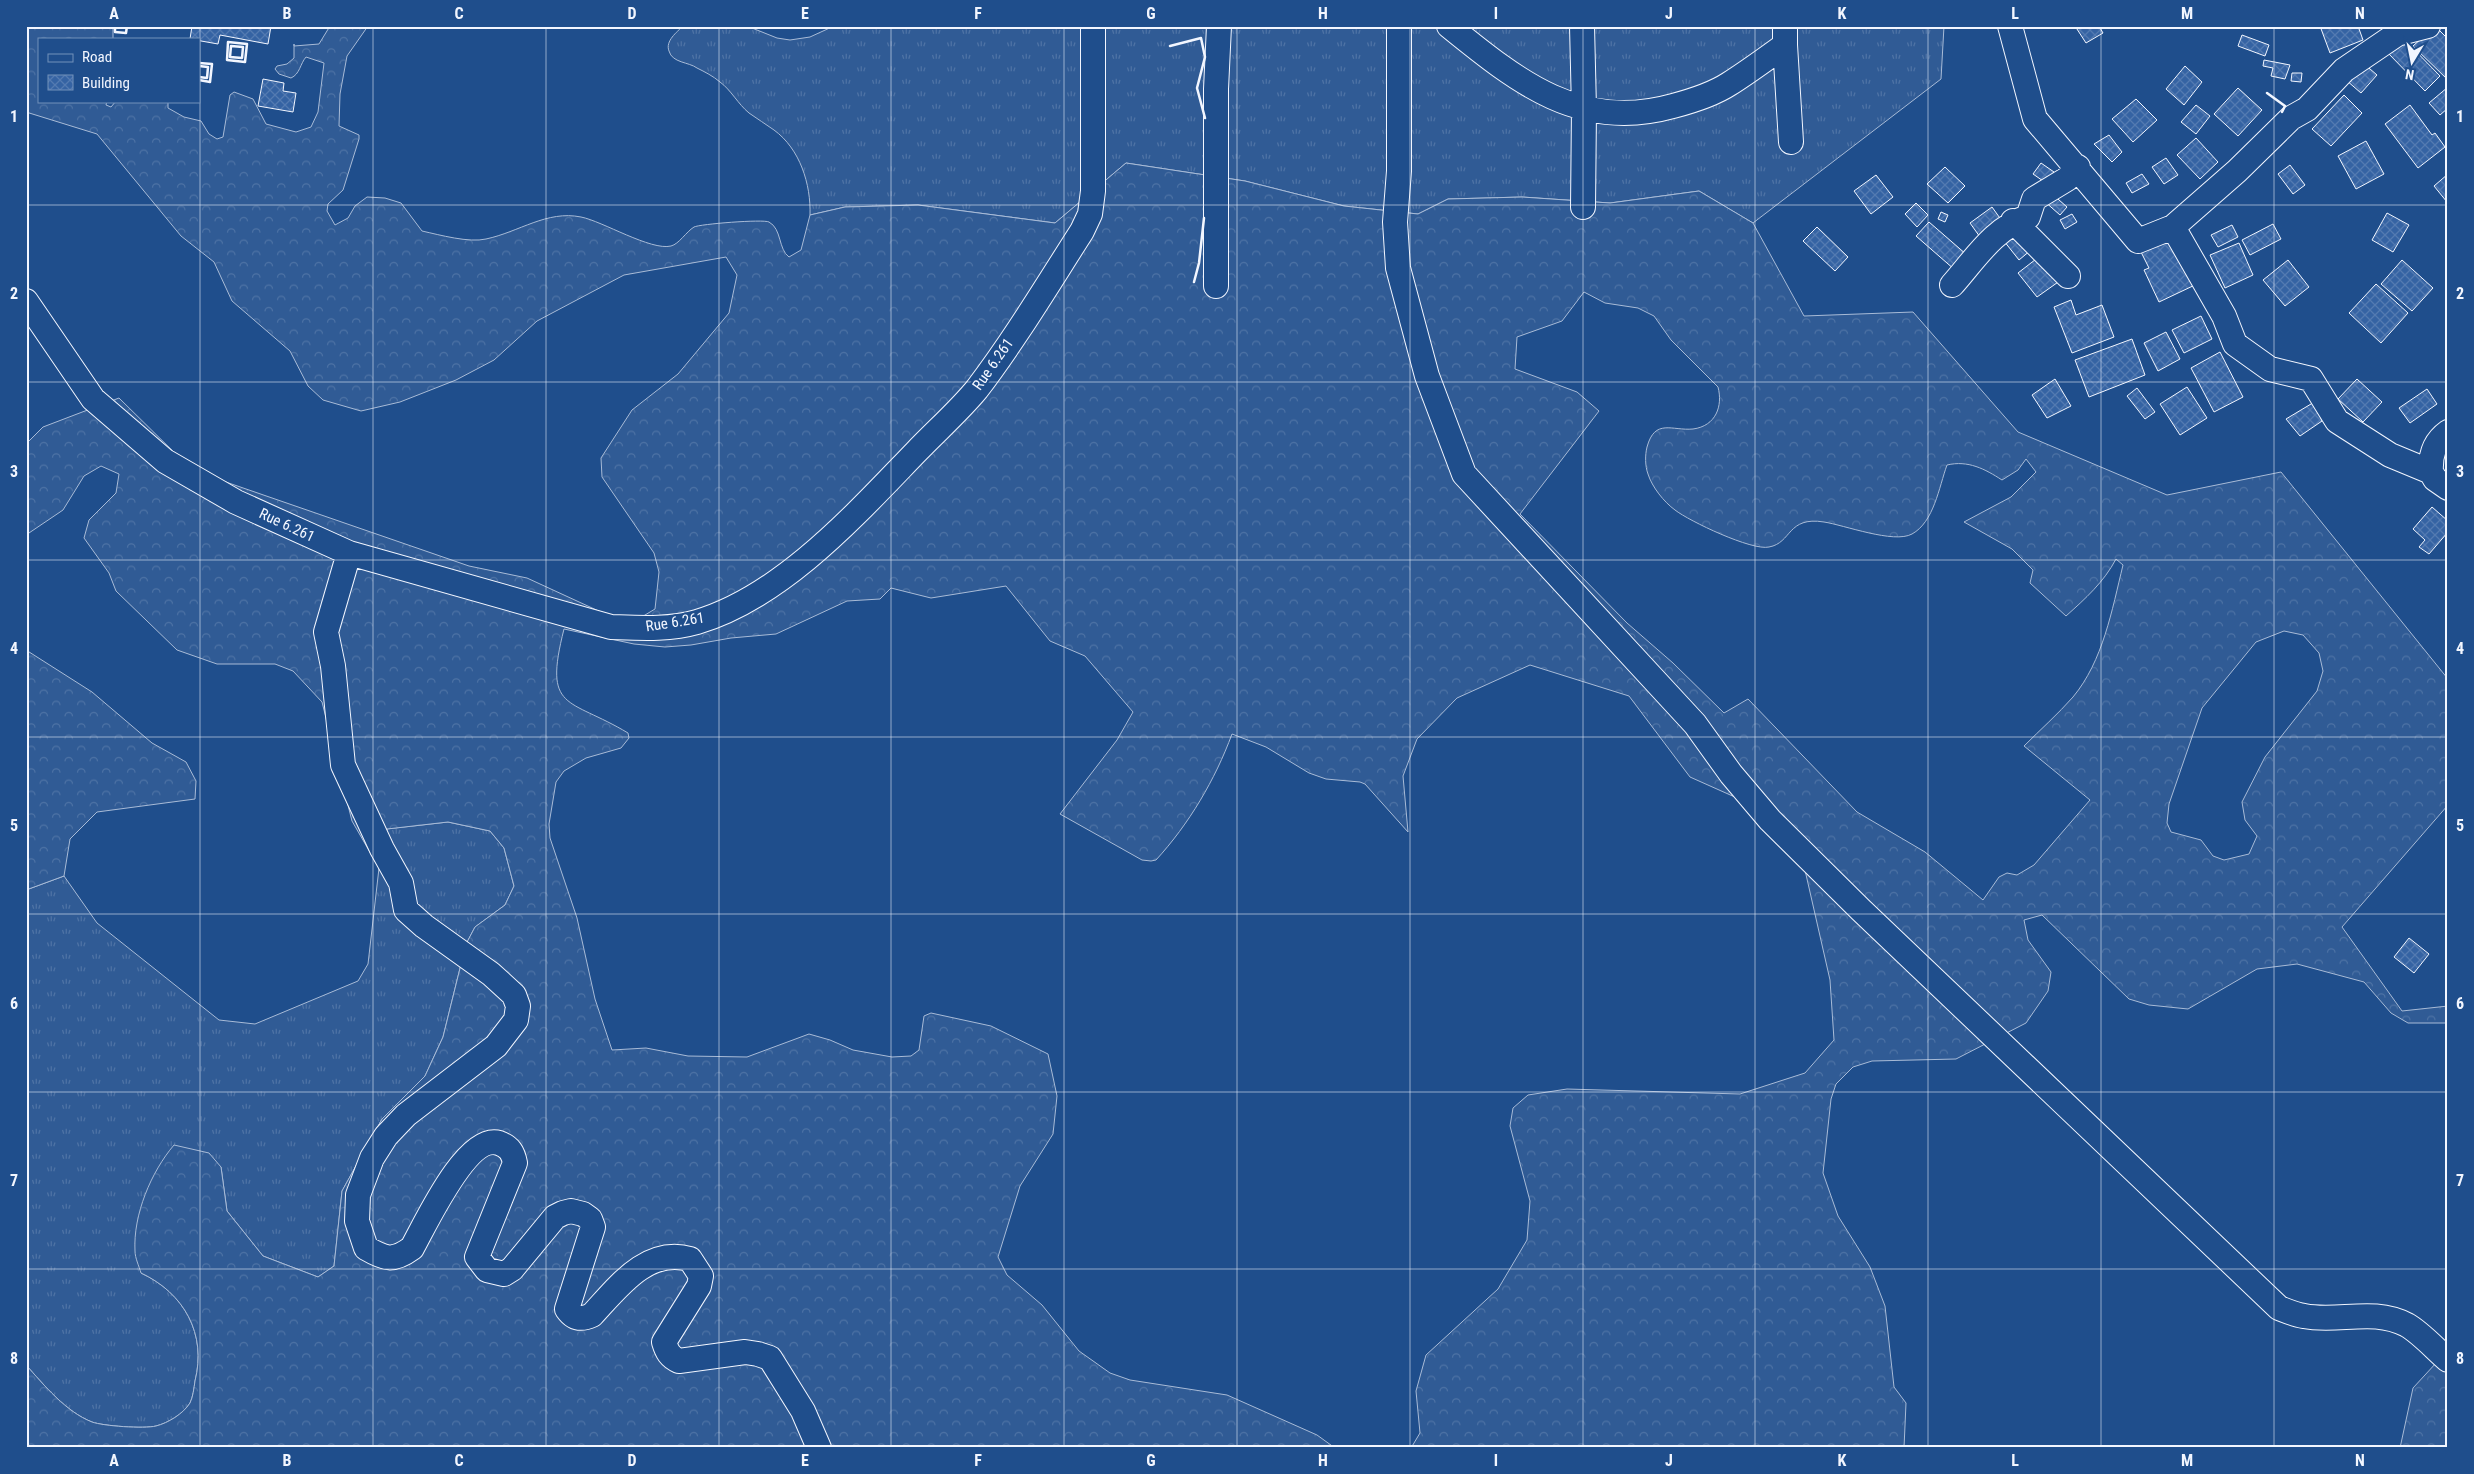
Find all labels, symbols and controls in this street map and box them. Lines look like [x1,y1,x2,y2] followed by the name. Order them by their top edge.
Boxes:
[109,4,119,23] text: A
[283,4,292,23] text: B
[454,4,464,23] text: C
[627,4,637,23] text: D
[801,4,809,23] text: E
[974,4,982,23] text: F
[1146,4,1156,23] text: G
[1318,4,1328,23] text: H
[1494,4,1498,23] text: I
[1665,4,1673,23] text: J
[1838,4,1847,23] text: K
[2011,4,2019,23] text: L
[2181,4,2193,23] text: M
[2355,4,2365,23] text: N
[38,38,200,102] legend
[2386,38,2436,88] north arrow
[82,48,112,66] text: Road
[2404,66,2415,83] text: N
[82,74,130,92] text: Building
[10,107,18,126] text: 1
[2456,107,2464,126] text: 1
[10,284,18,303] text: 2
[2456,284,2464,303] text: 2
[969,335,1017,393] street label: Rue 6.261
[10,462,18,481] text: 3
[2456,462,2464,481] text: 3
[256,504,318,546] street label: Rue 6.261
[644,608,706,636] street label: Rue 6.261
[10,639,18,658] text: 4
[2456,639,2464,658] text: 4
[10,816,18,835] text: 5
[2456,816,2464,835] text: 5
[10,994,18,1013] text: 6
[2456,994,2464,1013] text: 6
[10,1171,18,1190] text: 7
[2456,1171,2464,1190] text: 7
[10,1349,18,1368] text: 8
[2456,1349,2464,1368] text: 8
[109,1451,119,1470] text: A
[283,1451,292,1470] text: B
[454,1451,464,1470] text: C
[627,1451,637,1470] text: D
[801,1451,809,1470] text: E
[974,1451,982,1470] text: F
[1146,1451,1156,1470] text: G
[1318,1451,1328,1470] text: H
[1494,1451,1498,1470] text: I
[1665,1451,1673,1470] text: J
[1838,1451,1847,1470] text: K
[2011,1451,2019,1470] text: L
[2181,1451,2193,1470] text: M
[2355,1451,2365,1470] text: N

